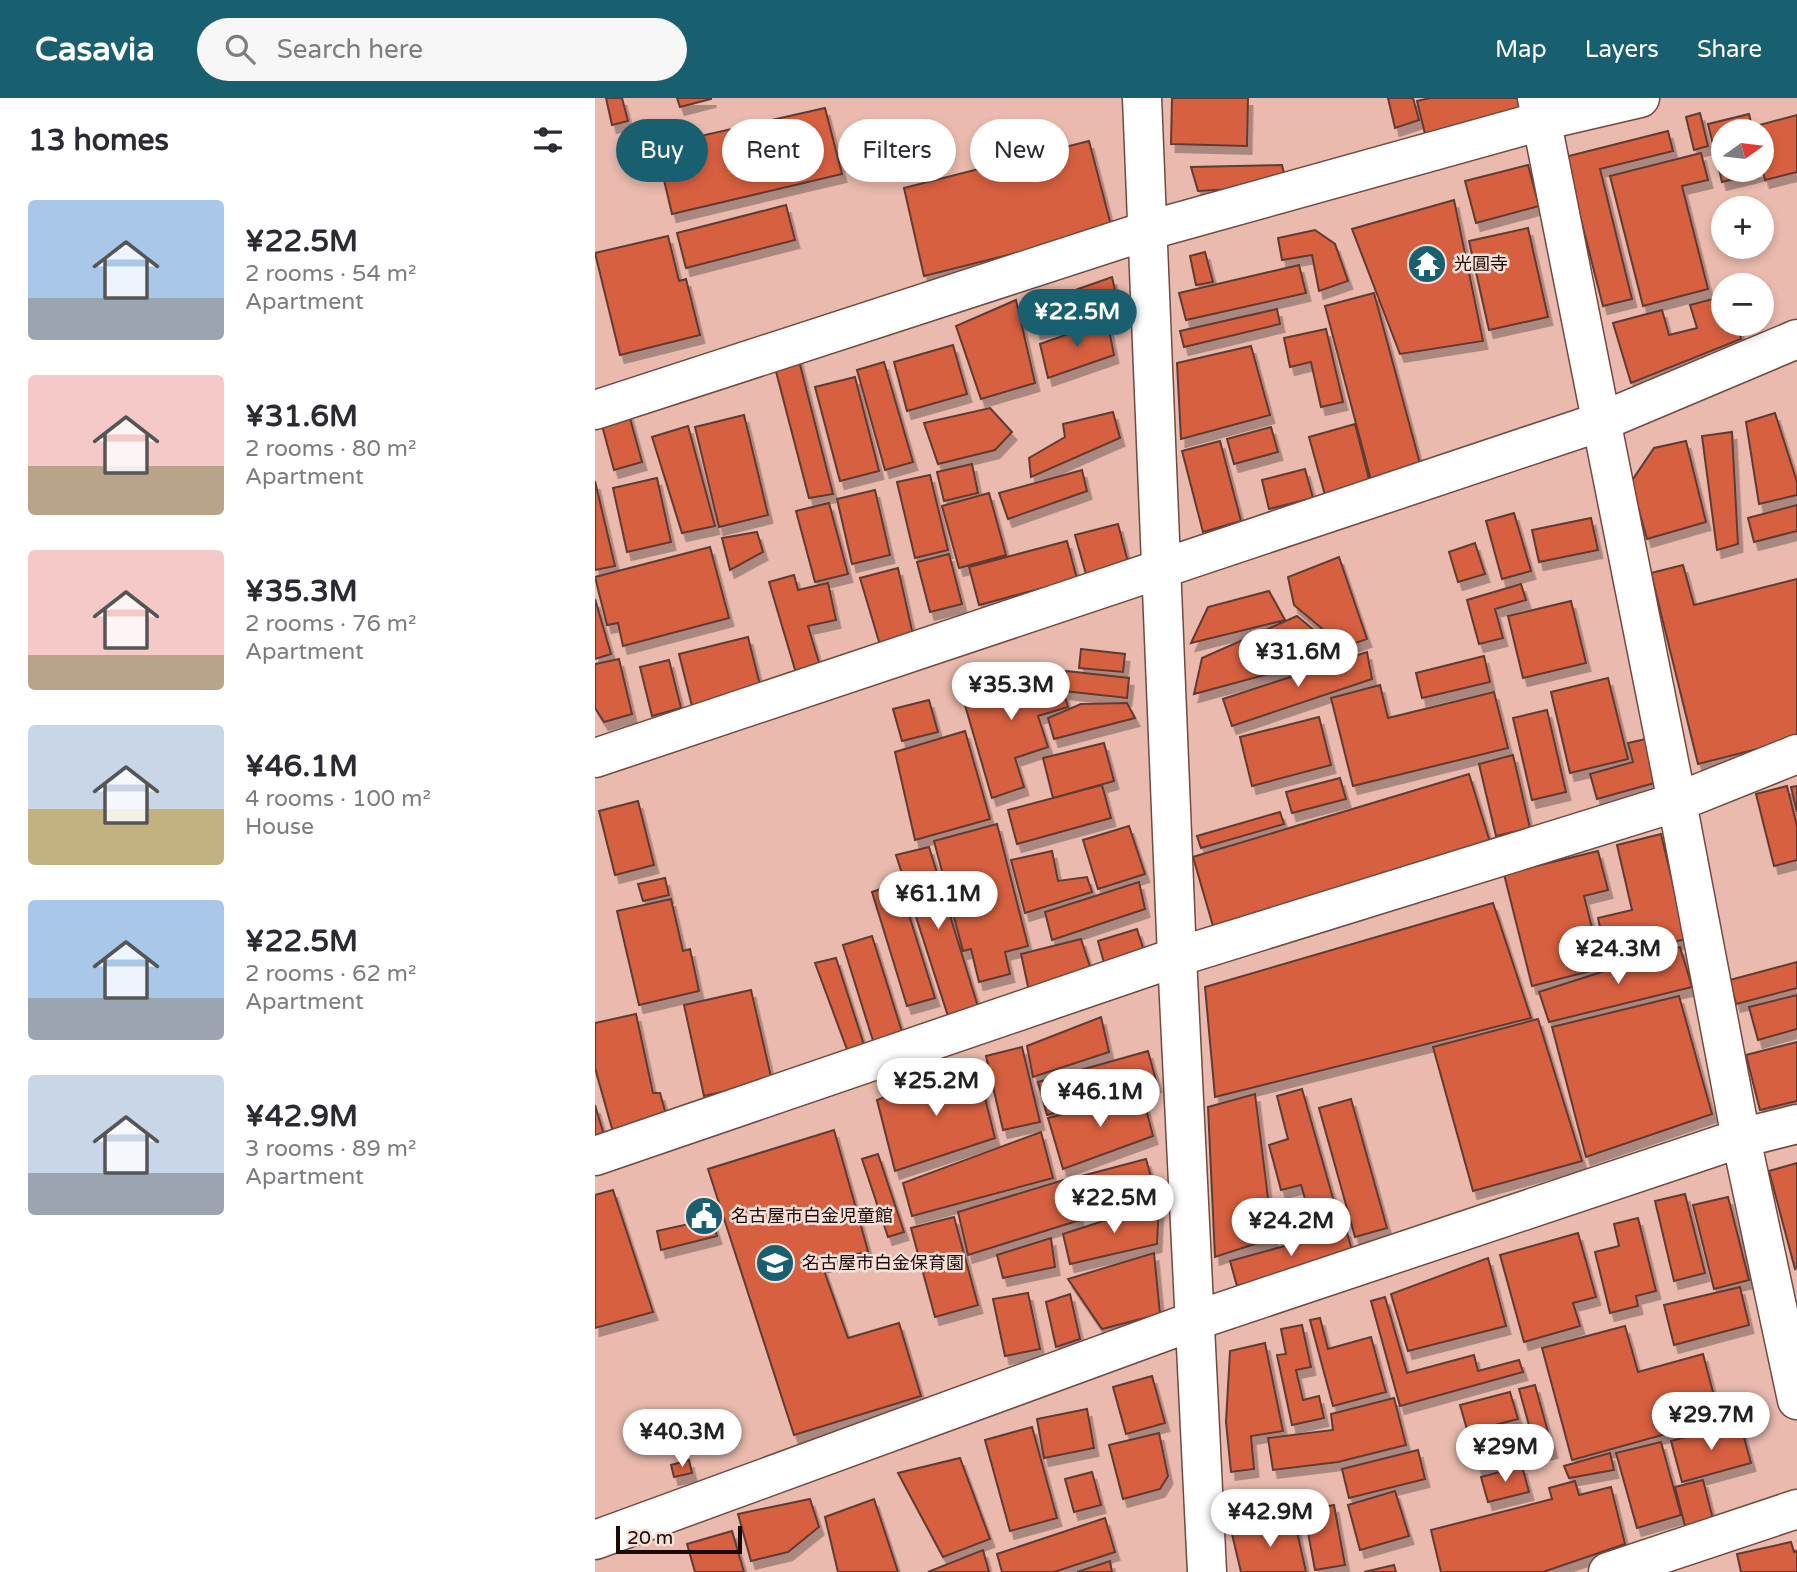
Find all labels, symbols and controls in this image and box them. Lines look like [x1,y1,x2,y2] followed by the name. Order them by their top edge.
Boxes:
[197,18,687,81] search box
[35,30,155,69] text: Casavia
[221,30,259,68] icon: search
[277,34,423,65] text: Search here
[1495,35,1547,64] text: Map
[1585,35,1659,64] text: Layers
[1697,35,1762,64] text: Share
[616,119,708,182] chip: Buy
[722,119,824,182] chip: Rent
[838,119,956,182] chip: Filters
[970,119,1069,182] chip: New
[1711,119,1775,182] north arrow
[1711,119,1774,336] map controls
[529,121,567,159] icon: filters
[28,122,169,159] text: 13 homes
[1711,196,1774,259] button: +
[245,223,358,260] text: ¥22.5M
[84,228,168,312] icon: home
[1406,243,1448,285] temple icon: 光圓寺
[1454,253,1508,275] place label: 光圓寺
[245,260,416,288] text: 2 rooms · 54 m²
[1711,273,1774,336] button: −
[245,288,364,316] text: Apartment
[1020,289,1134,349] pin: ¥22.5M
[1034,298,1120,326] text: ¥22.5M
[245,398,358,435] text: ¥31.6M
[84,403,168,487] icon: home
[245,435,416,463] text: 2 rooms · 80 m²
[245,463,364,491] text: Apartment
[245,573,358,610] text: ¥35.3M
[84,578,168,662] icon: home
[245,610,416,638] text: 2 rooms · 76 m²
[1241,630,1355,689] pin: ¥31.6M
[245,638,364,666] text: Apartment
[1255,638,1341,666] text: ¥31.6M
[954,662,1068,722] pin: ¥35.3M
[968,671,1054,699] text: ¥35.3M
[245,748,358,785] text: ¥46.1M
[84,753,168,837] icon: home
[245,785,431,813] text: 4 rooms · 100 m²
[245,813,314,841] text: House
[881,872,995,931] pin: ¥61.1M
[895,880,981,908] text: ¥61.1M
[245,923,358,960] text: ¥22.5M
[1561,926,1675,986] pin: ¥24.3M
[84,928,168,1012] icon: home
[1575,935,1661,963] text: ¥24.3M
[245,960,416,988] text: 2 rooms · 62 m²
[245,988,364,1016] text: Apartment
[879,1058,993,1118] pin: ¥25.2M
[893,1067,979,1095] text: ¥25.2M
[1043,1070,1157,1129] pin: ¥46.1M
[1057,1078,1143,1106] text: ¥46.1M
[245,1098,358,1135] text: ¥42.9M
[84,1103,168,1187] icon: home
[245,1135,416,1163] text: 3 rooms · 89 m²
[245,1163,364,1191] text: Apartment
[1057,1176,1171,1235] pin: ¥22.5M
[1071,1184,1157,1212] text: ¥22.5M
[683,1195,725,1237] public building icon: 名古屋市白金児童館
[1234,1198,1348,1258] pin: ¥24.2M
[731,1205,893,1227] place label: 名古屋市白金児童館
[1248,1207,1334,1235] text: ¥24.2M
[754,1242,796,1284] school or university icon: 名古屋市白金保育園
[802,1252,964,1274] place label: 名古屋市白金保育園
[1654,1392,1768,1452] pin: ¥29.7M
[1668,1401,1754,1429] text: ¥29.7M
[625,1410,739,1469] pin: ¥40.3M
[639,1418,725,1446] text: ¥40.3M
[1464,1424,1546,1484] pin: ¥29M
[1472,1433,1538,1461] text: ¥29M
[1213,1490,1327,1549] pin: ¥42.9M
[1227,1498,1313,1526] text: ¥42.9M
[616,1523,742,1555] scale bar
[627,1527,673,1549] text: 20 m

